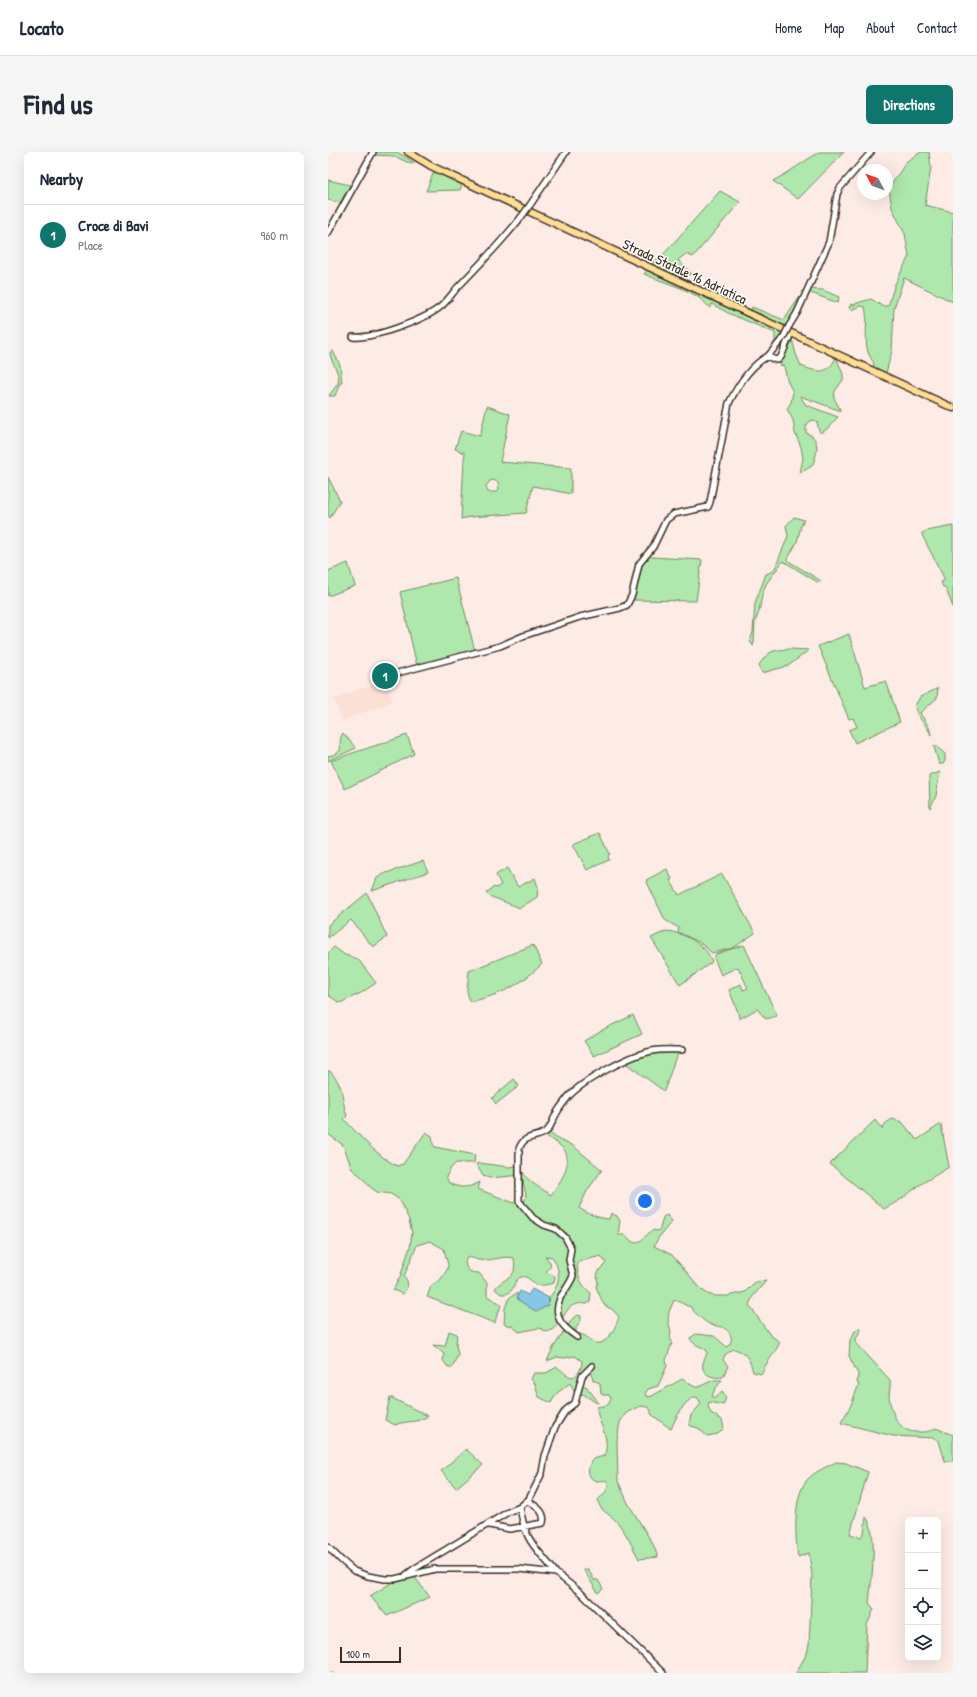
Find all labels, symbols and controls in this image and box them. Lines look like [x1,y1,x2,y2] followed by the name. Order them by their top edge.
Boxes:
[20,15,64,41] text: Locato
[775,18,802,37] text: Home
[824,18,844,37] text: Map
[866,18,895,37] text: About
[917,18,957,37] text: Contact
[24,85,93,123] text: Find us
[866,85,953,124] button: Directions
[857,164,893,200] north arrow
[40,167,83,190] text: Nearby
[78,215,149,236] text: Croce di Bavi
[51,226,55,244] text: 1
[260,226,288,244] text: 960 m
[620,234,751,308] street label: Strada Statale 16 Adriatica
[78,236,103,254] text: Place
[372,661,398,691] pin: 1
[635,1191,655,1211] your location
[905,1517,941,1661] map controls
[905,1517,941,1553] button: +
[905,1553,941,1589] button: −
[905,1589,941,1625] button: locate
[905,1625,941,1661] button: layers
[340,1645,401,1664] scale bar
[346,1647,370,1661] text: 100 m

